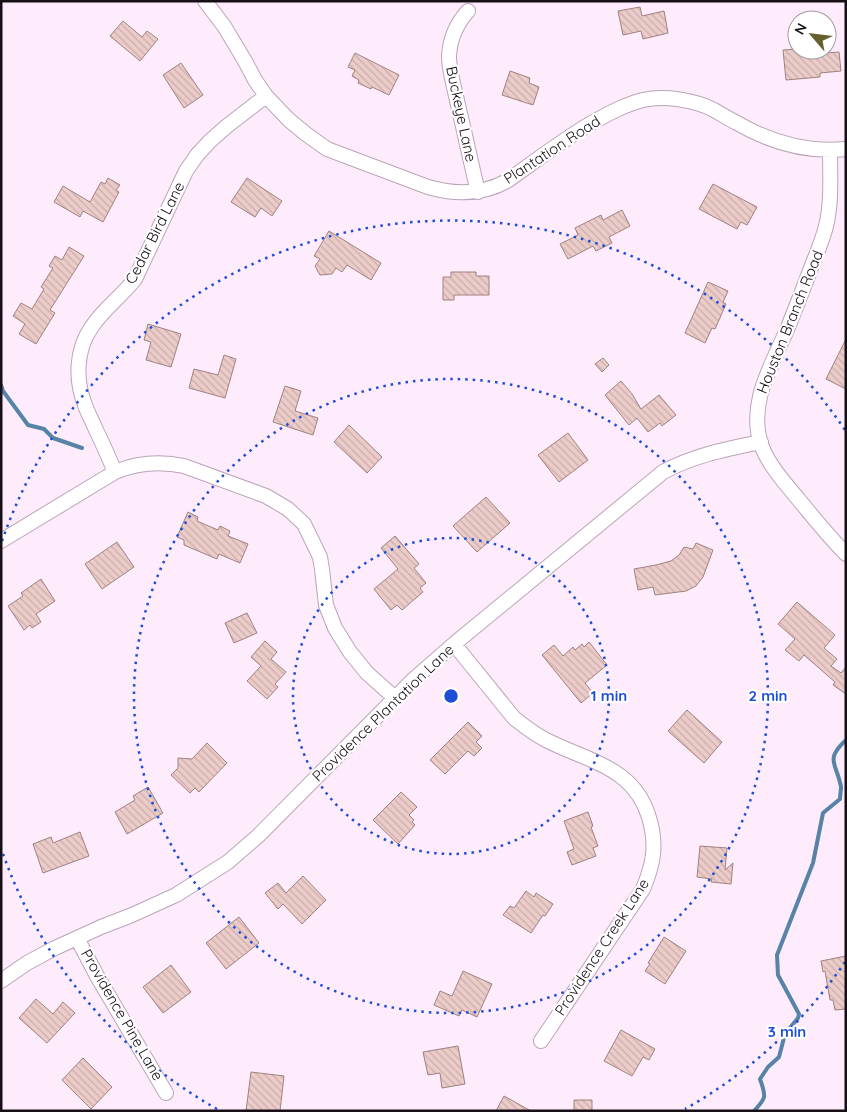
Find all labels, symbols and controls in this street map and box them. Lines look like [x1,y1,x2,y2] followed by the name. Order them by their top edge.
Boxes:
[787,10,837,60] north arrow
[790,20,811,38] text: N
[442,64,481,164] street label: Buckeye Lane
[500,111,604,188] street label: Plantation Road
[121,178,188,287] street label: Cedar Bird Lane
[752,247,827,396] street label: Houston Branch Road
[308,640,458,785] street label: Providence Plantation Lane
[591,686,627,705] text: 1 min
[748,686,788,705] text: 2 min
[442,687,460,705] centre of rings
[550,875,653,1019] street label: Providence Creek Lane
[77,946,168,1084] street label: Providence Pine Lane
[768,1022,806,1041] text: 3 min

